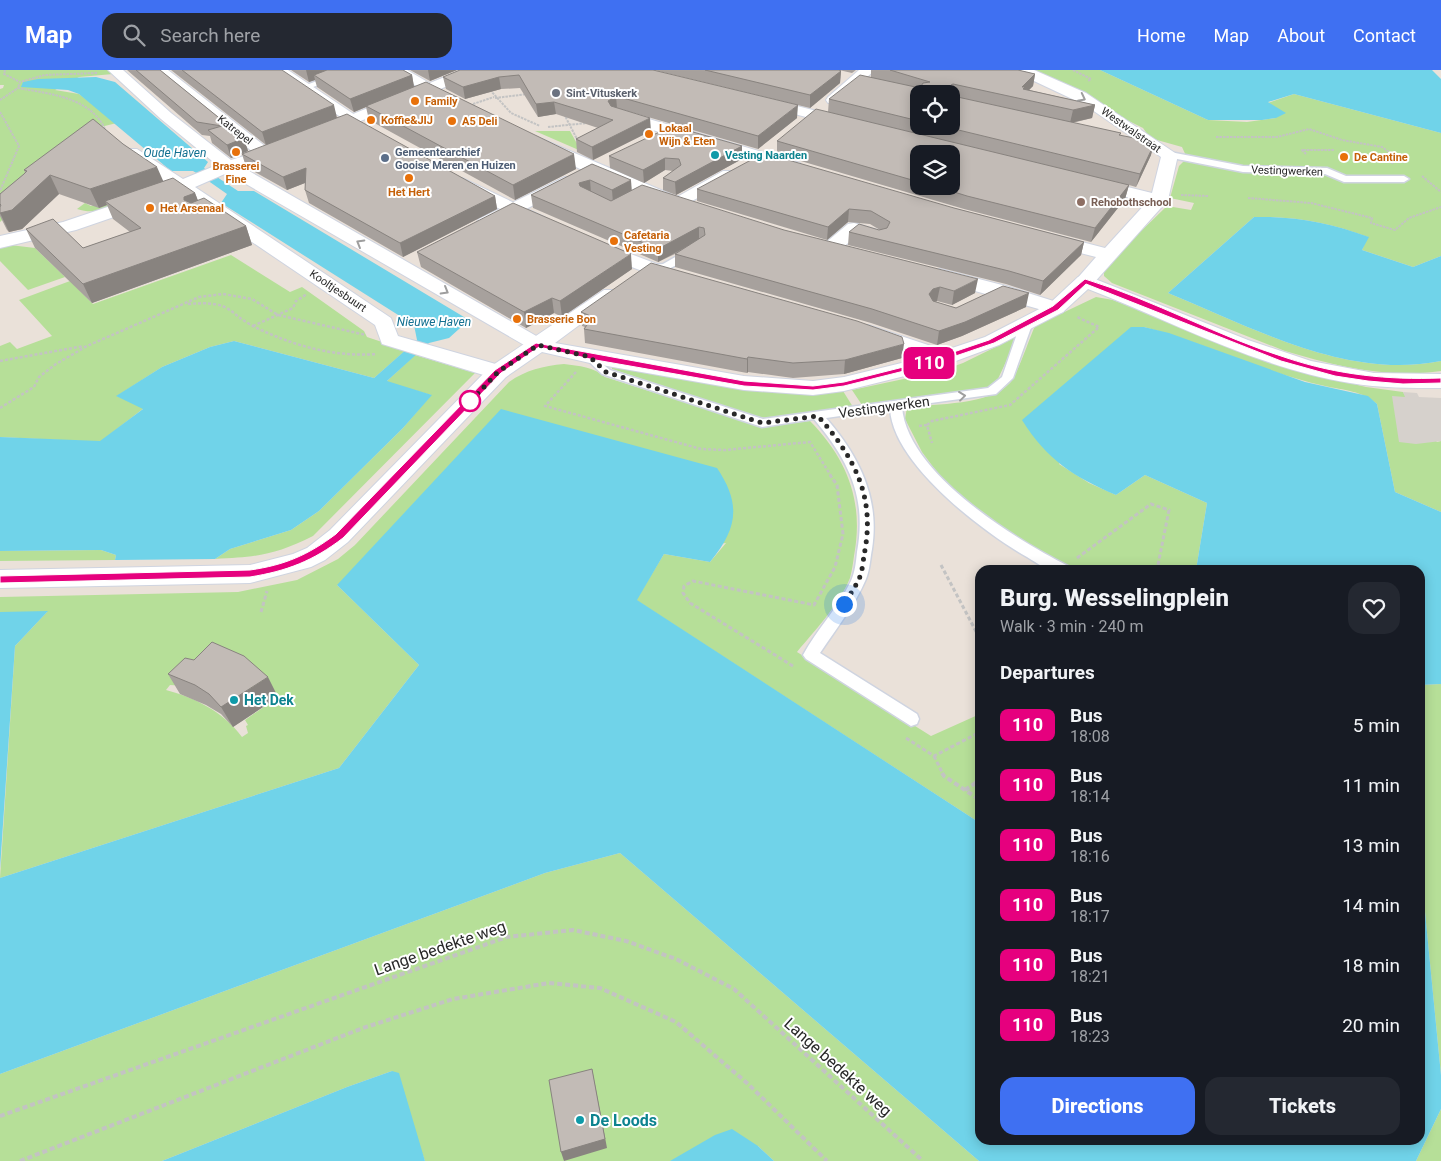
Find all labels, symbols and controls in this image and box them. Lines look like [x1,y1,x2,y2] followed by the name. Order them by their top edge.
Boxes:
[102,13,452,58] search box
[25,21,72,49] text: Map
[120,21,148,49] icon: search
[160,24,260,47] text: Search here
[1137,25,1186,46] text: Home
[1214,25,1249,46] text: Map
[1277,25,1325,46] text: About
[1353,25,1416,46] text: Contact
[910,85,960,195] map controls
[910,85,960,135] button: locate
[550,87,562,99] marker: Sint-Vituskerk
[566,87,637,100] place label: Sint-Vituskerk
[1076,92,1085,102] one-way arrow
[409,95,421,107] marker: Family
[425,95,458,108] place label: Family
[1099,105,1164,156] street label: Westwalstraat
[215,112,255,148] street label: Katrepel
[365,114,377,126] marker: Koffie&JIJ
[381,114,433,127] place label: Koffie&JIJ
[446,115,458,127] marker: A5 Deli
[462,115,497,128] place label: A5 Deli
[659,122,715,148] place label: Lokaal Wijn & Eten
[643,128,655,140] marker: Lokaal Wijn & Eten
[910,145,960,195] button: layers
[144,146,206,160] water label: Oude Haven
[230,146,242,158] marker: Brasserei Fine
[395,146,516,172] place label: Gemeentearchief Gooise Meren en Huizen
[709,149,721,161] marker: Vesting Naarden
[725,149,807,162] place label: Vesting Naarden
[1338,151,1350,163] marker: De Cantine
[1354,151,1408,164] place label: De Cantine
[379,152,391,164] marker: Gemeentearchief Gooise Meren en Huizen
[213,160,259,186] place label: Brasserei Fine
[1251,163,1323,179] street label: Vestingwerken
[403,172,415,184] marker: Het Hert
[388,186,430,199] place label: Het Hert
[1075,196,1087,208] marker: Rehobothschool
[1091,196,1172,209] place label: Rehobothschool
[144,202,156,214] marker: Het Arsenaal
[160,202,224,215] place label: Het Arsenaal
[624,229,669,255] place label: Cafetaria Vesting
[608,235,620,247] marker: Cafetaria Vesting
[357,239,366,249] one-way arrow
[307,267,369,315] street label: Kooltjesbuurt
[439,285,448,295] one-way arrow
[511,313,523,325] marker: Brasserie Bon
[527,313,596,326] place label: Brasserie Bon
[397,315,471,329] water label: Nieuwe Haven
[900,347,958,379] line badge: 110
[914,352,944,373] text: 110
[459,390,481,412] unlabelled marker
[958,391,966,402] one-way arrow
[838,393,930,421] street label: Vestingwerken
[1348,582,1400,634] button: heart
[1000,584,1229,612] text: Burg. Wesselingplein
[832,592,857,617] your location
[1000,617,1144,636] text: Walk · 3 min · 240 m
[1000,661,1095,684] text: Departures
[244,692,294,708] place label: Het Dek
[228,694,240,706] marker: Het Dek
[1070,704,1103,727] text: Bus
[1012,714,1043,735] text: 110
[1353,714,1400,737] text: 5 min
[1070,727,1110,746] text: 18:08
[1070,764,1103,787] text: Bus
[1012,774,1043,795] text: 110
[1342,774,1400,797] text: 11 min
[1070,787,1110,806] text: 18:14
[1070,824,1103,847] text: Bus
[1012,834,1043,855] text: 110
[1342,834,1400,857] text: 13 min
[1070,847,1110,866] text: 18:16
[1070,884,1103,907] text: Bus
[1012,894,1043,915] text: 110
[1342,894,1400,917] text: 14 min
[1070,907,1110,926] text: 18:17
[372,917,508,979] street label: Lange bedekte weg
[1070,944,1103,967] text: Bus
[1012,954,1043,975] text: 110
[1342,954,1400,977] text: 18 min
[1070,967,1110,986] text: 18:21
[1070,1004,1103,1027] text: Bus
[780,1014,896,1120] street label: Lange bedekte weg
[1012,1014,1043,1035] text: 110
[1342,1014,1400,1037] text: 20 min
[1070,1027,1110,1046] text: 18:23
[1000,1077,1195,1135] button: Directions
[1205,1077,1400,1135] button: Tickets
[590,1111,657,1130] place label: De Loods
[574,1114,586,1126] marker: De Loods

